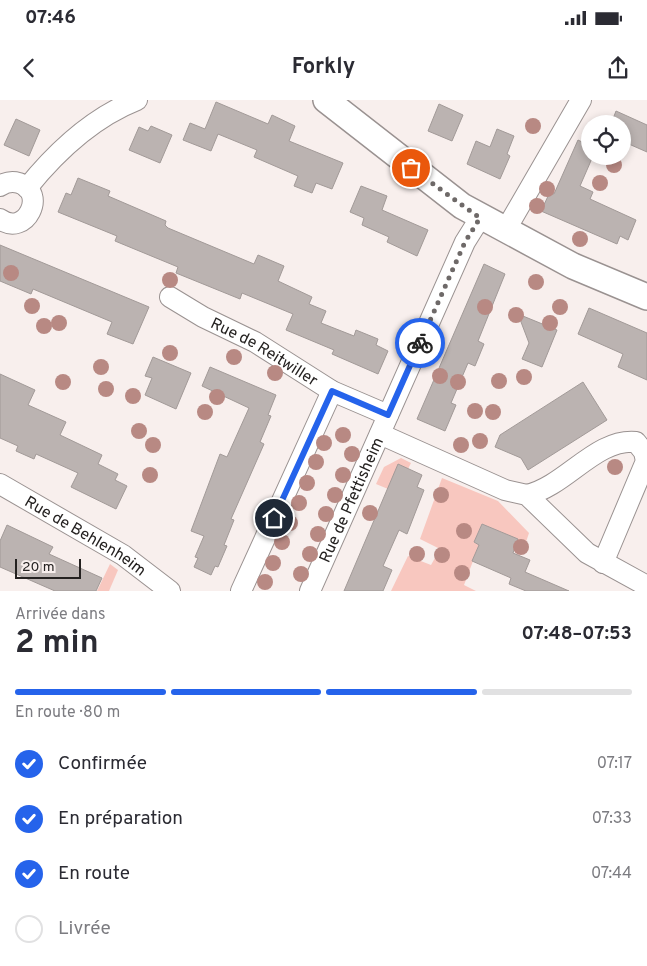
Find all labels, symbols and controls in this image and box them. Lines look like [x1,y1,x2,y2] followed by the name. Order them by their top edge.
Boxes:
[25,6,76,30] text: 07:46
[15,54,43,82] icon: back
[292,54,355,81] text: Forkly
[604,54,632,82] icon: share
[581,115,631,165] map controls
[581,115,631,165] button: locate
[390,147,432,189] pin
[397,154,425,182] icon: bag
[207,314,321,391] street label: Rue de Reitwiller
[395,318,445,368] courier
[406,329,434,357] icon: bike
[316,435,389,566] street label: Rue de Pfettisheim
[20,492,150,581] street label: Rue de Behlenheim
[253,497,295,539] pin
[260,504,288,532] icon: home
[15,556,81,579] scale bar
[22,559,55,576] text: 20 m
[15,605,105,625] text: Arrivée dans
[521,622,632,646] text: 07:48–07:53
[15,624,99,664] text: 2 min
[15,703,120,723] text: En route · 80 m
[15,750,43,778] icon: check
[58,752,147,776] text: Confirmée
[597,754,632,774] text: 07:17
[15,805,43,833] icon: check
[58,807,183,831] text: En préparation
[592,809,632,829] text: 07:33
[15,860,43,888] icon: check
[58,862,130,886] text: En route
[591,864,632,884] text: 07:44
[58,917,111,941] text: Livrée

